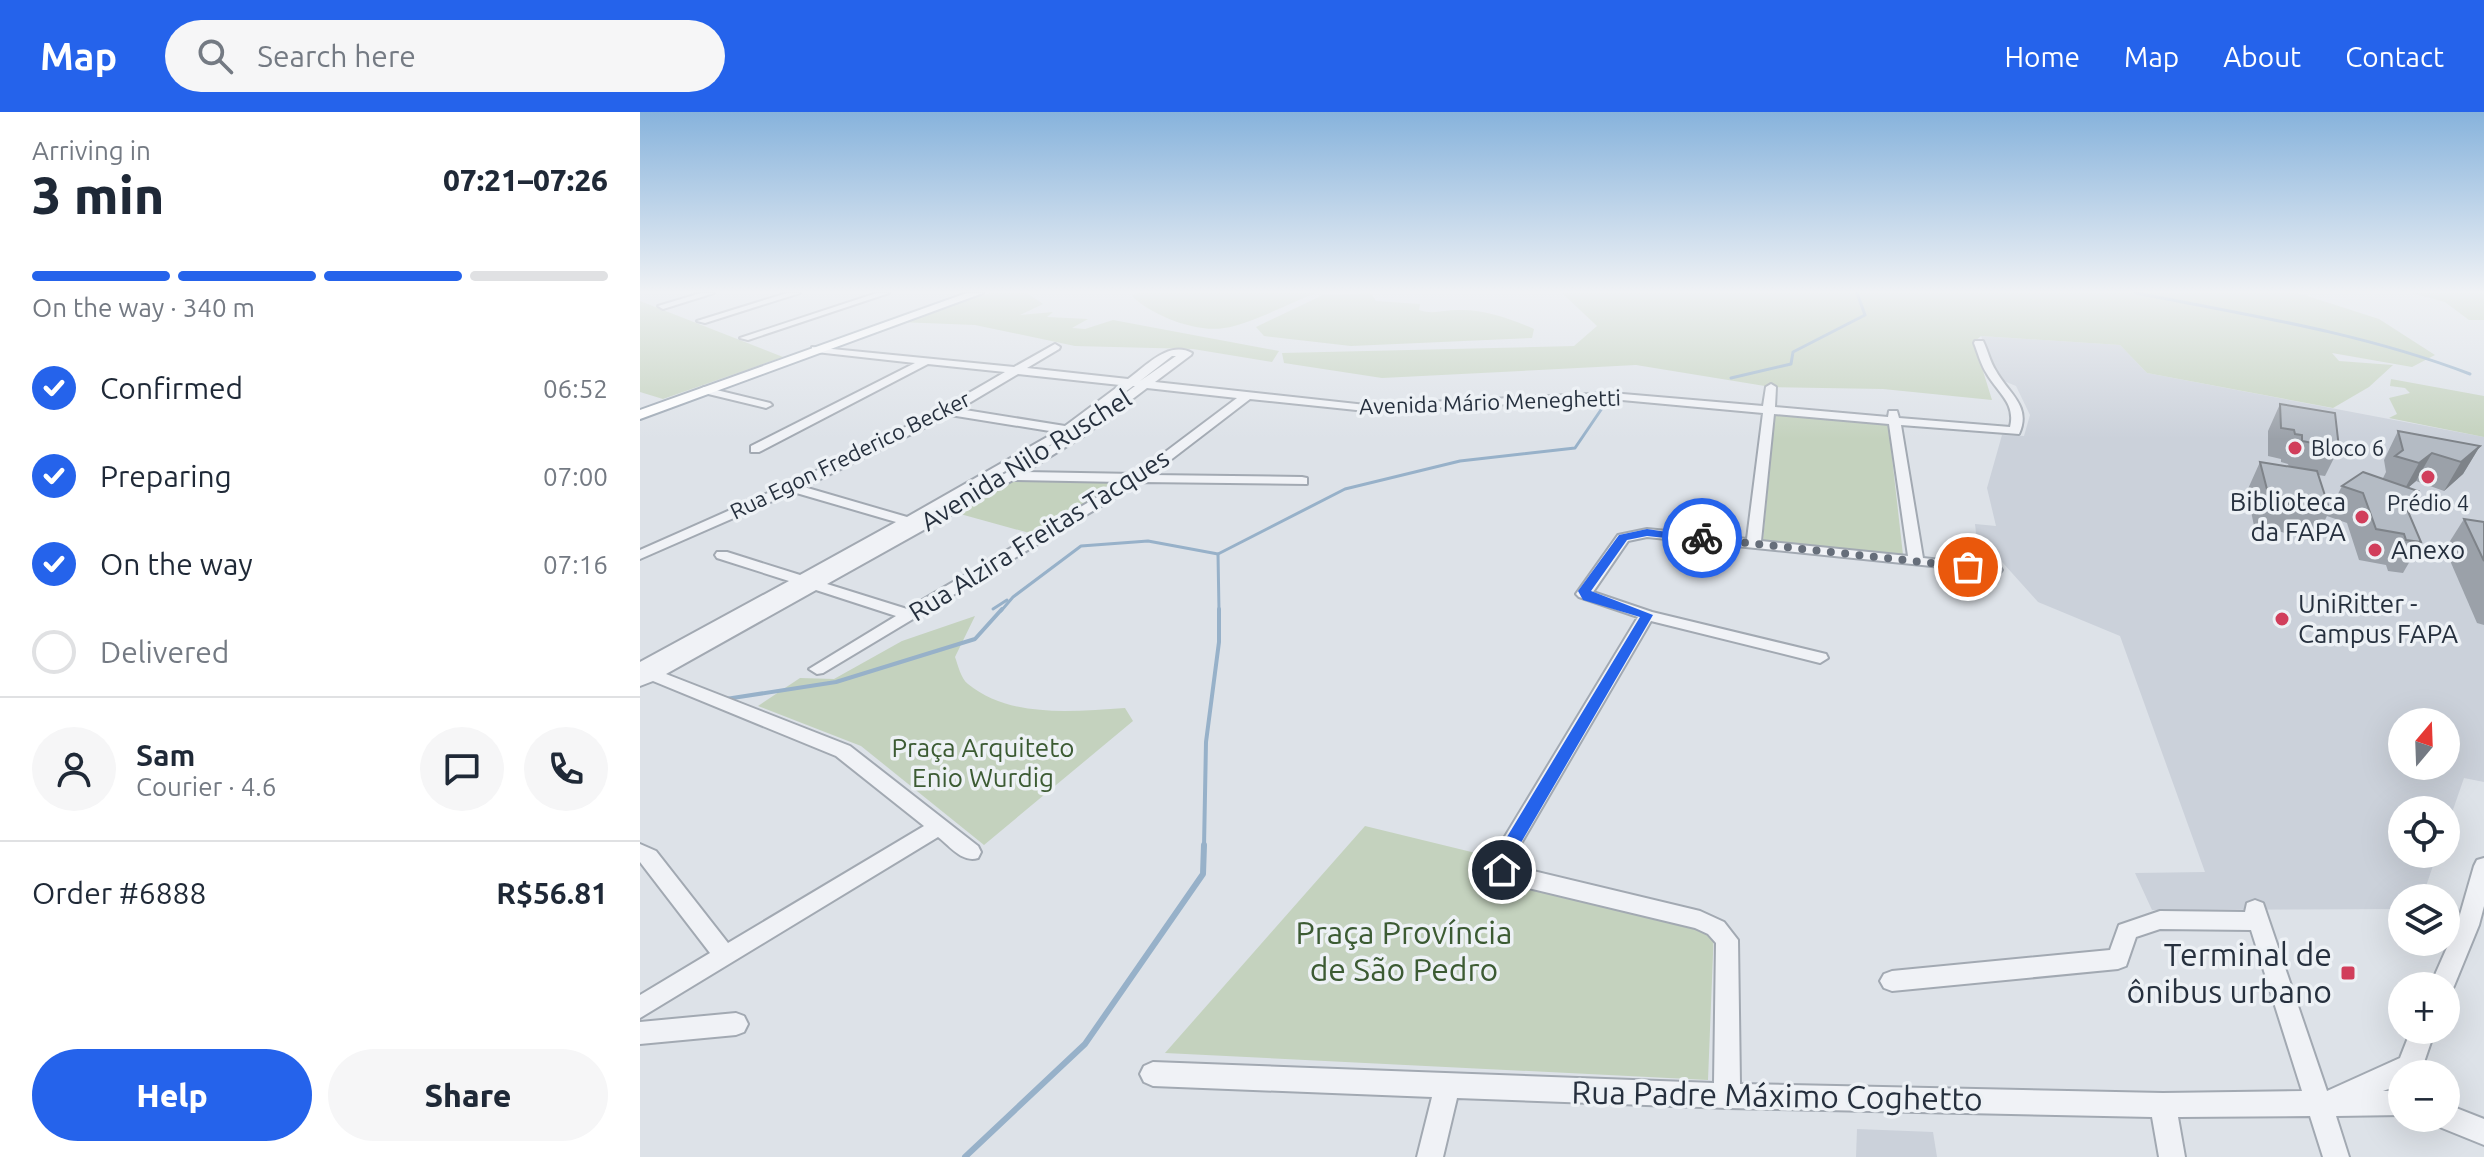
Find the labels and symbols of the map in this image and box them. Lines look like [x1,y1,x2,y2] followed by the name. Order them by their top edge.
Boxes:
[915,383,1136,536] street label: Avenida Nilo Ruschel
[1359,384,1621,419] street label: Avenida Mário Meneghetti
[726,385,974,524] street label: Rua Egon Frederico Becker
[2311,435,2384,460] place label: Bloco 6
[2286,439,2304,457] marker: Bloco 6
[904,443,1174,627] street label: Rua Alzira Freitas Tacques
[2419,468,2437,486] marker: Prédio 4
[2230,487,2346,546] place label: Biblioteca da FAPA
[2387,490,2469,515] place label: Prédio 4
[1662,498,1742,578] courier
[2353,508,2371,526] marker: Biblioteca da FAPA
[1934,533,2002,601] pin
[2391,535,2465,564] place label: Anexo
[2366,541,2384,559] marker: Anexo
[2298,589,2458,648] place label: UniRitter - Campus FAPA
[2273,610,2291,628] marker: UniRitter - Campus FAPA
[2388,708,2460,780] north arrow
[891,733,1075,792] park label: Praça Arquiteto Enio Wurdig
[1468,836,1536,904] pin
[1296,914,1512,987] park label: Praça Província de São Pedro
[2126,936,2332,1009] place label: Terminal de ônibus urbano
[2339,964,2357,982] marker: Terminal de ônibus urbano
[1571,1073,1983,1117] street label: Rua Padre Máximo Coghetto

